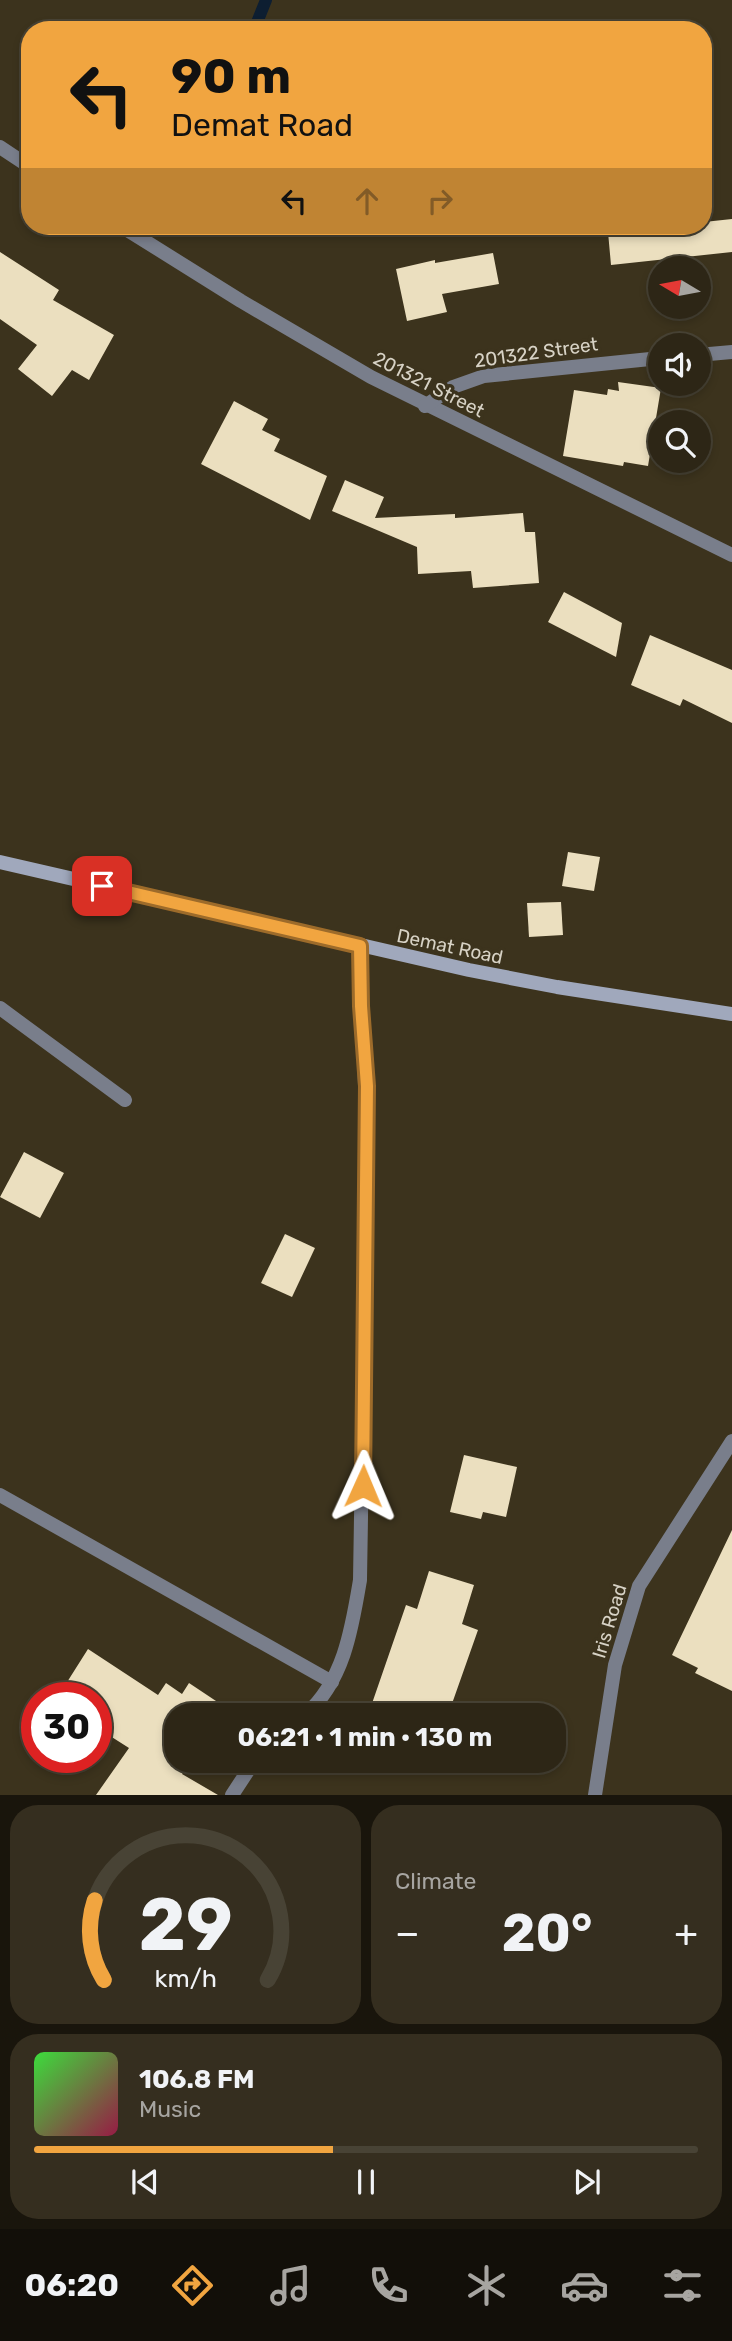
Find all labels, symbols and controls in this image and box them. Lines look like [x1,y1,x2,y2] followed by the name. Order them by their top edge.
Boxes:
[171,47,291,105] text: 90 m
[56,49,147,140] icon: left
[171,106,353,144] text: Demat Road
[275,182,313,220] icon: left
[348,182,386,220] icon: ahead
[421,182,459,220] icon: right
[648,256,710,318] north arrow
[648,256,711,473] map controls
[473,332,600,373] street label: 201322 Street
[648,333,711,396] button: sound
[369,347,489,423] street label: 201321 Street
[648,410,711,473] button: search
[72,856,132,916] pin
[83,867,121,905] icon: arrive
[395,924,505,969] street label: Demat Road
[326,1449,400,1523] position arrow
[587,1581,632,1661] street label: Iris Road
[21,1682,112,1773] speed limit sign: 30
[238,1722,492,1753] text: 06:21 · 1 min · 130 m
[395,1867,476,1895] text: Climate
[139,1883,232,1969] text: 29
[502,1902,592,1964] text: 20°
[395,1910,420,1956] text: −
[674,1910,698,1956] text: +
[154,1964,217,1993] text: km/h
[139,2064,255,2095] text: 106.8 FM
[139,2095,201,2123] text: Music
[126,2163,164,2201] icon: previous
[347,2163,385,2201] icon: pause
[568,2163,606,2201] icon: next
[168,2261,217,2310] icon: directions
[266,2261,315,2310] icon: music
[364,2261,413,2310] icon: phone
[462,2261,511,2310] icon: climate
[560,2261,609,2310] icon: car
[658,2261,707,2310] icon: filters
[25,2266,119,2304] text: 06:20

